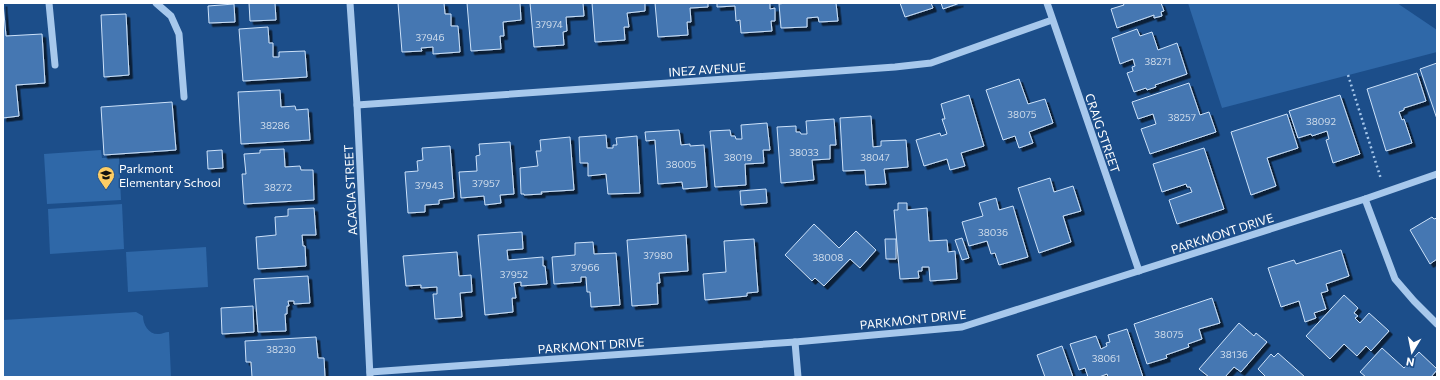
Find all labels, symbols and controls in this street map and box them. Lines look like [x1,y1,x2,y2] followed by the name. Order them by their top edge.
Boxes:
[535,18,563,30] house number: 37974
[415,31,445,43] house number: 37946
[1145,55,1171,67] house number: 38271
[668,59,746,79] street label: INEZ AVENUE
[1083,91,1123,175] street label: CRAIG STREET
[1007,108,1037,120] house number: 38075
[1168,111,1196,123] house number: 38257
[1306,115,1336,127] house number: 38092
[260,119,290,131] house number: 38286
[341,144,359,236] street label: ACACIA STREET
[789,146,819,158] house number: 38033
[724,151,752,163] house number: 38019
[860,151,890,163] house number: 38047
[666,158,697,170] house number: 38005
[119,161,221,189] place label: Parkmont Elementary School
[96,165,116,190] school or university icon: Parkmont Elementary School
[472,177,500,189] house number: 37957
[415,179,444,191] house number: 37943
[264,181,292,193] house number: 38272
[1169,210,1275,256] street label: PARKMONT DRIVE
[978,226,1008,238] house number: 38036
[643,249,673,261] house number: 37980
[813,251,843,263] house number: 38008
[570,261,600,273] house number: 37966
[500,268,529,280] house number: 37952
[859,306,967,332] street label: PARKMONT DRIVE
[1154,328,1184,340] house number: 38075
[1392,332,1432,372] north arrow
[537,334,645,356] street label: PARKMONT DRIVE
[266,343,296,355] house number: 38230
[1220,348,1248,360] house number: 38136
[1092,352,1120,364] house number: 38061
[1405,355,1415,369] text: N

